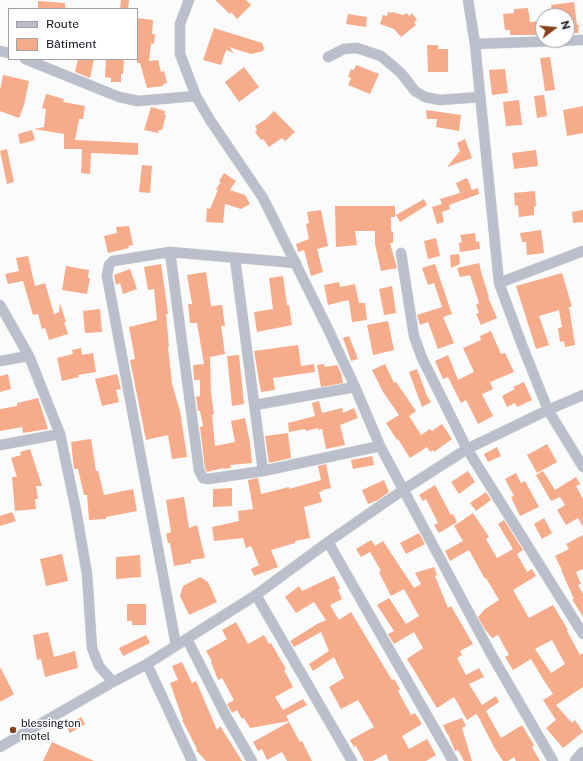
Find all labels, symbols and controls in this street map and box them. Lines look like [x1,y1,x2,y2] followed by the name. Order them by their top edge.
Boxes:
[8,8,138,60] legend
[535,8,575,48] north arrow
[46,17,79,31] text: Route
[559,19,573,31] text: N
[46,37,97,51] text: Bâtiment
[21,717,81,743] place label: blessington motel
[8,725,18,735] marker: blessington motel

